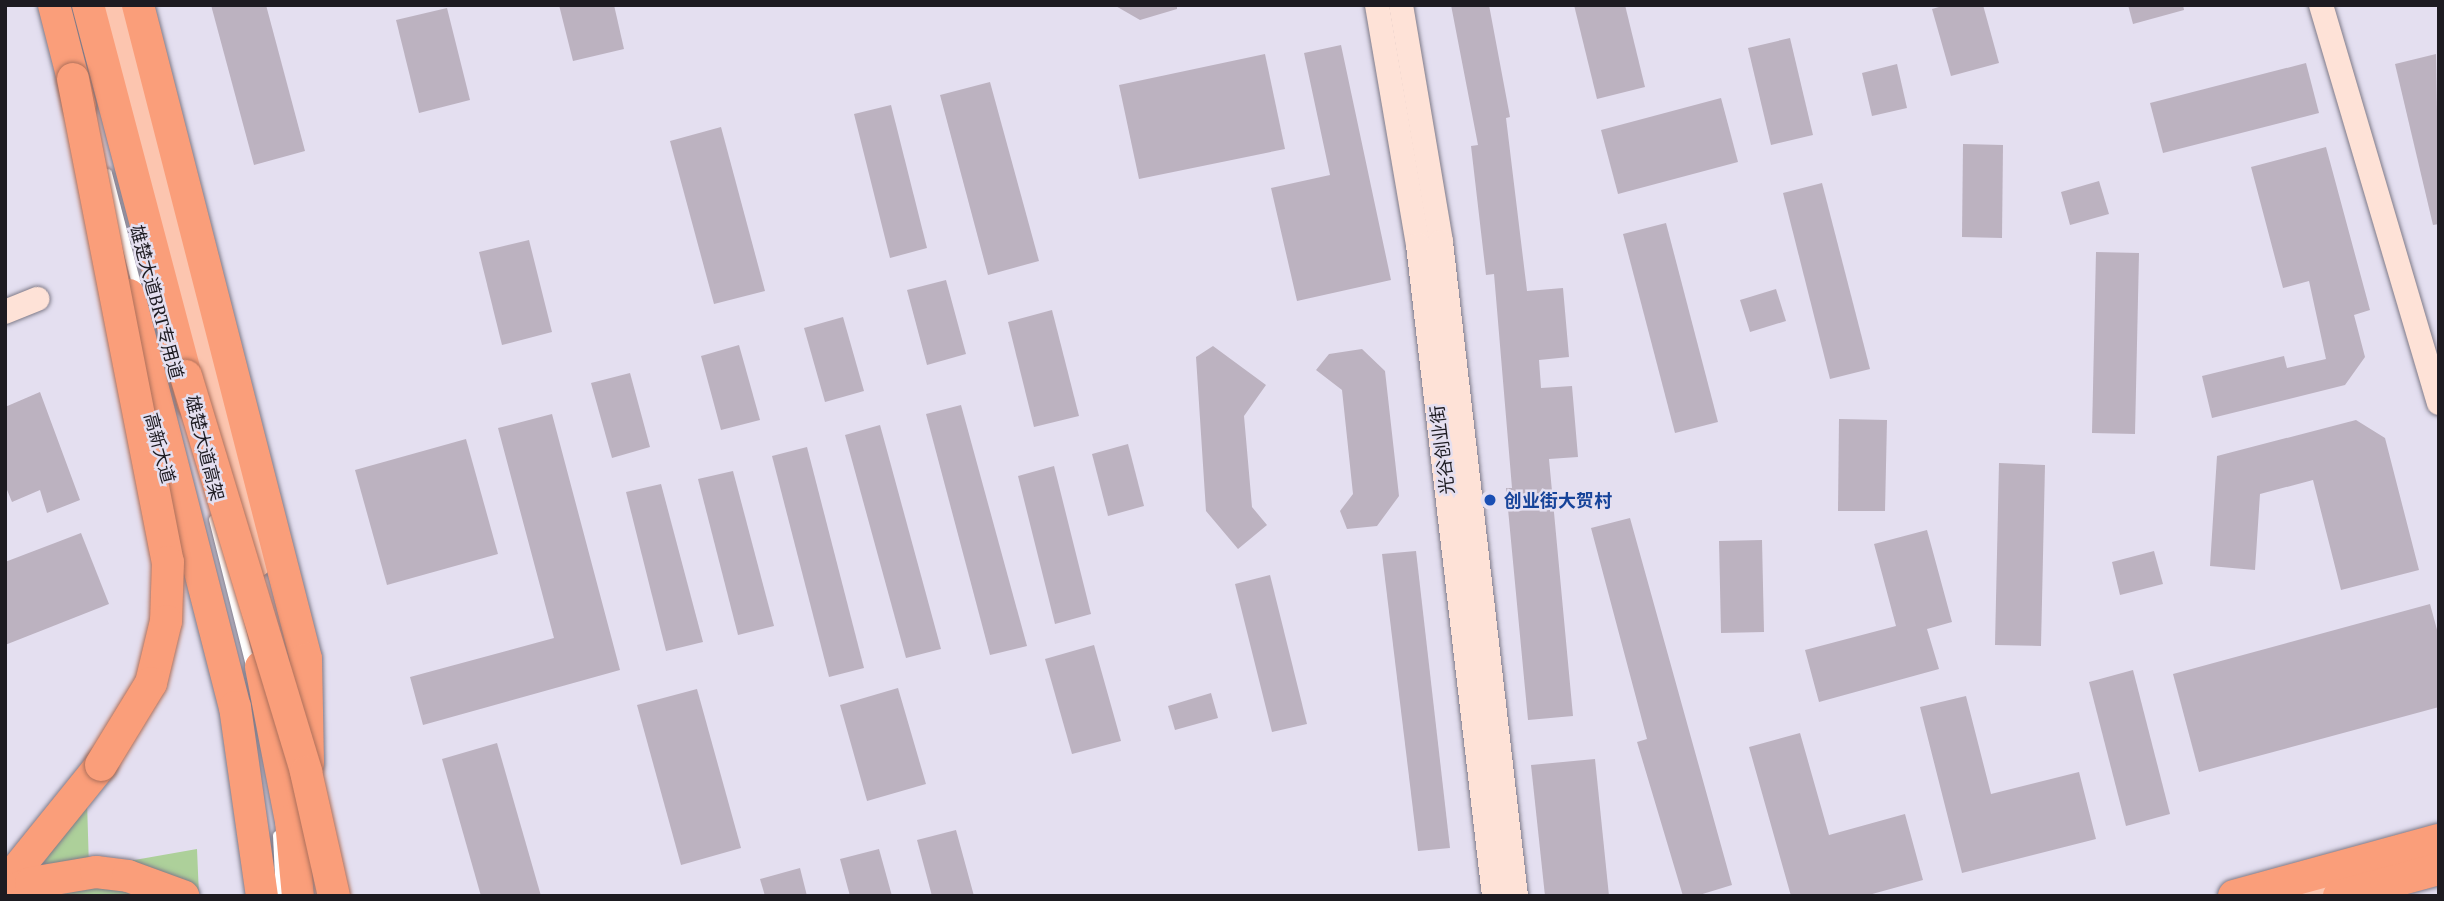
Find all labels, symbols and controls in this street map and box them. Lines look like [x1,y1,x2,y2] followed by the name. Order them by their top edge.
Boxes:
[126,223,188,381] street label: 雄楚大道BRT专用道
[181,393,229,503] street label: 雄楚大道高架
[1426,404,1458,496] street label: 光谷创业街
[140,410,180,486] street label: 高新大道
[1504,489,1612,511] place label: 创业街大贺村
[1482,492,1498,508] marker: 创业街大贺村

